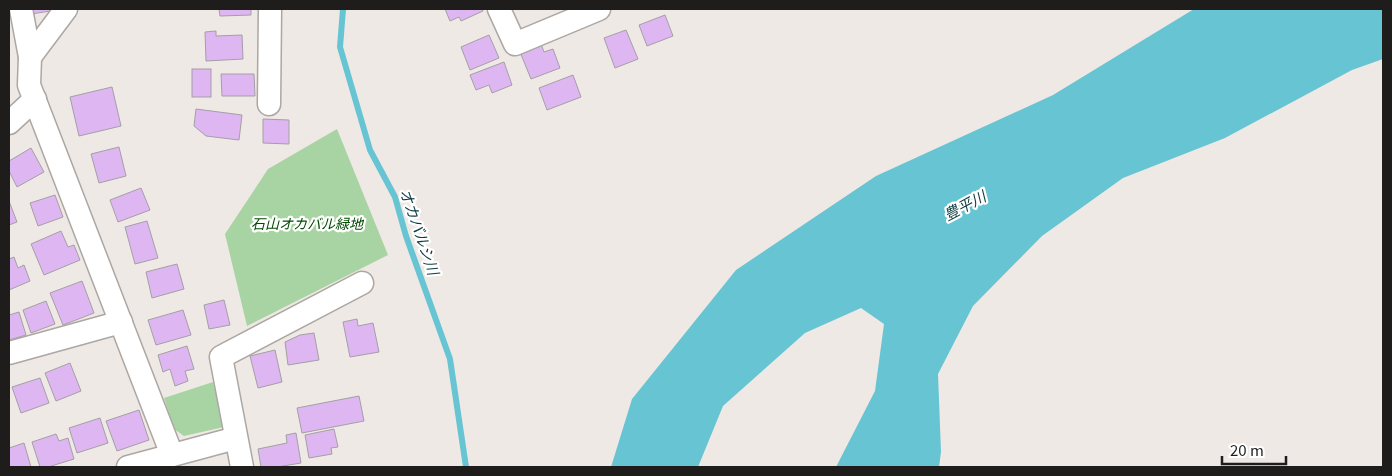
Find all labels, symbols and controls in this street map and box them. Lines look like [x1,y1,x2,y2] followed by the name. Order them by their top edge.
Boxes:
[939,184,991,225] water label: 豊平川
[396,186,446,279] water label: オカバルシ川
[251,213,365,233] park label: 石山オカバル緑地
[1222,434,1286,466] scale bar
[1230,439,1264,460] text: 20 m

